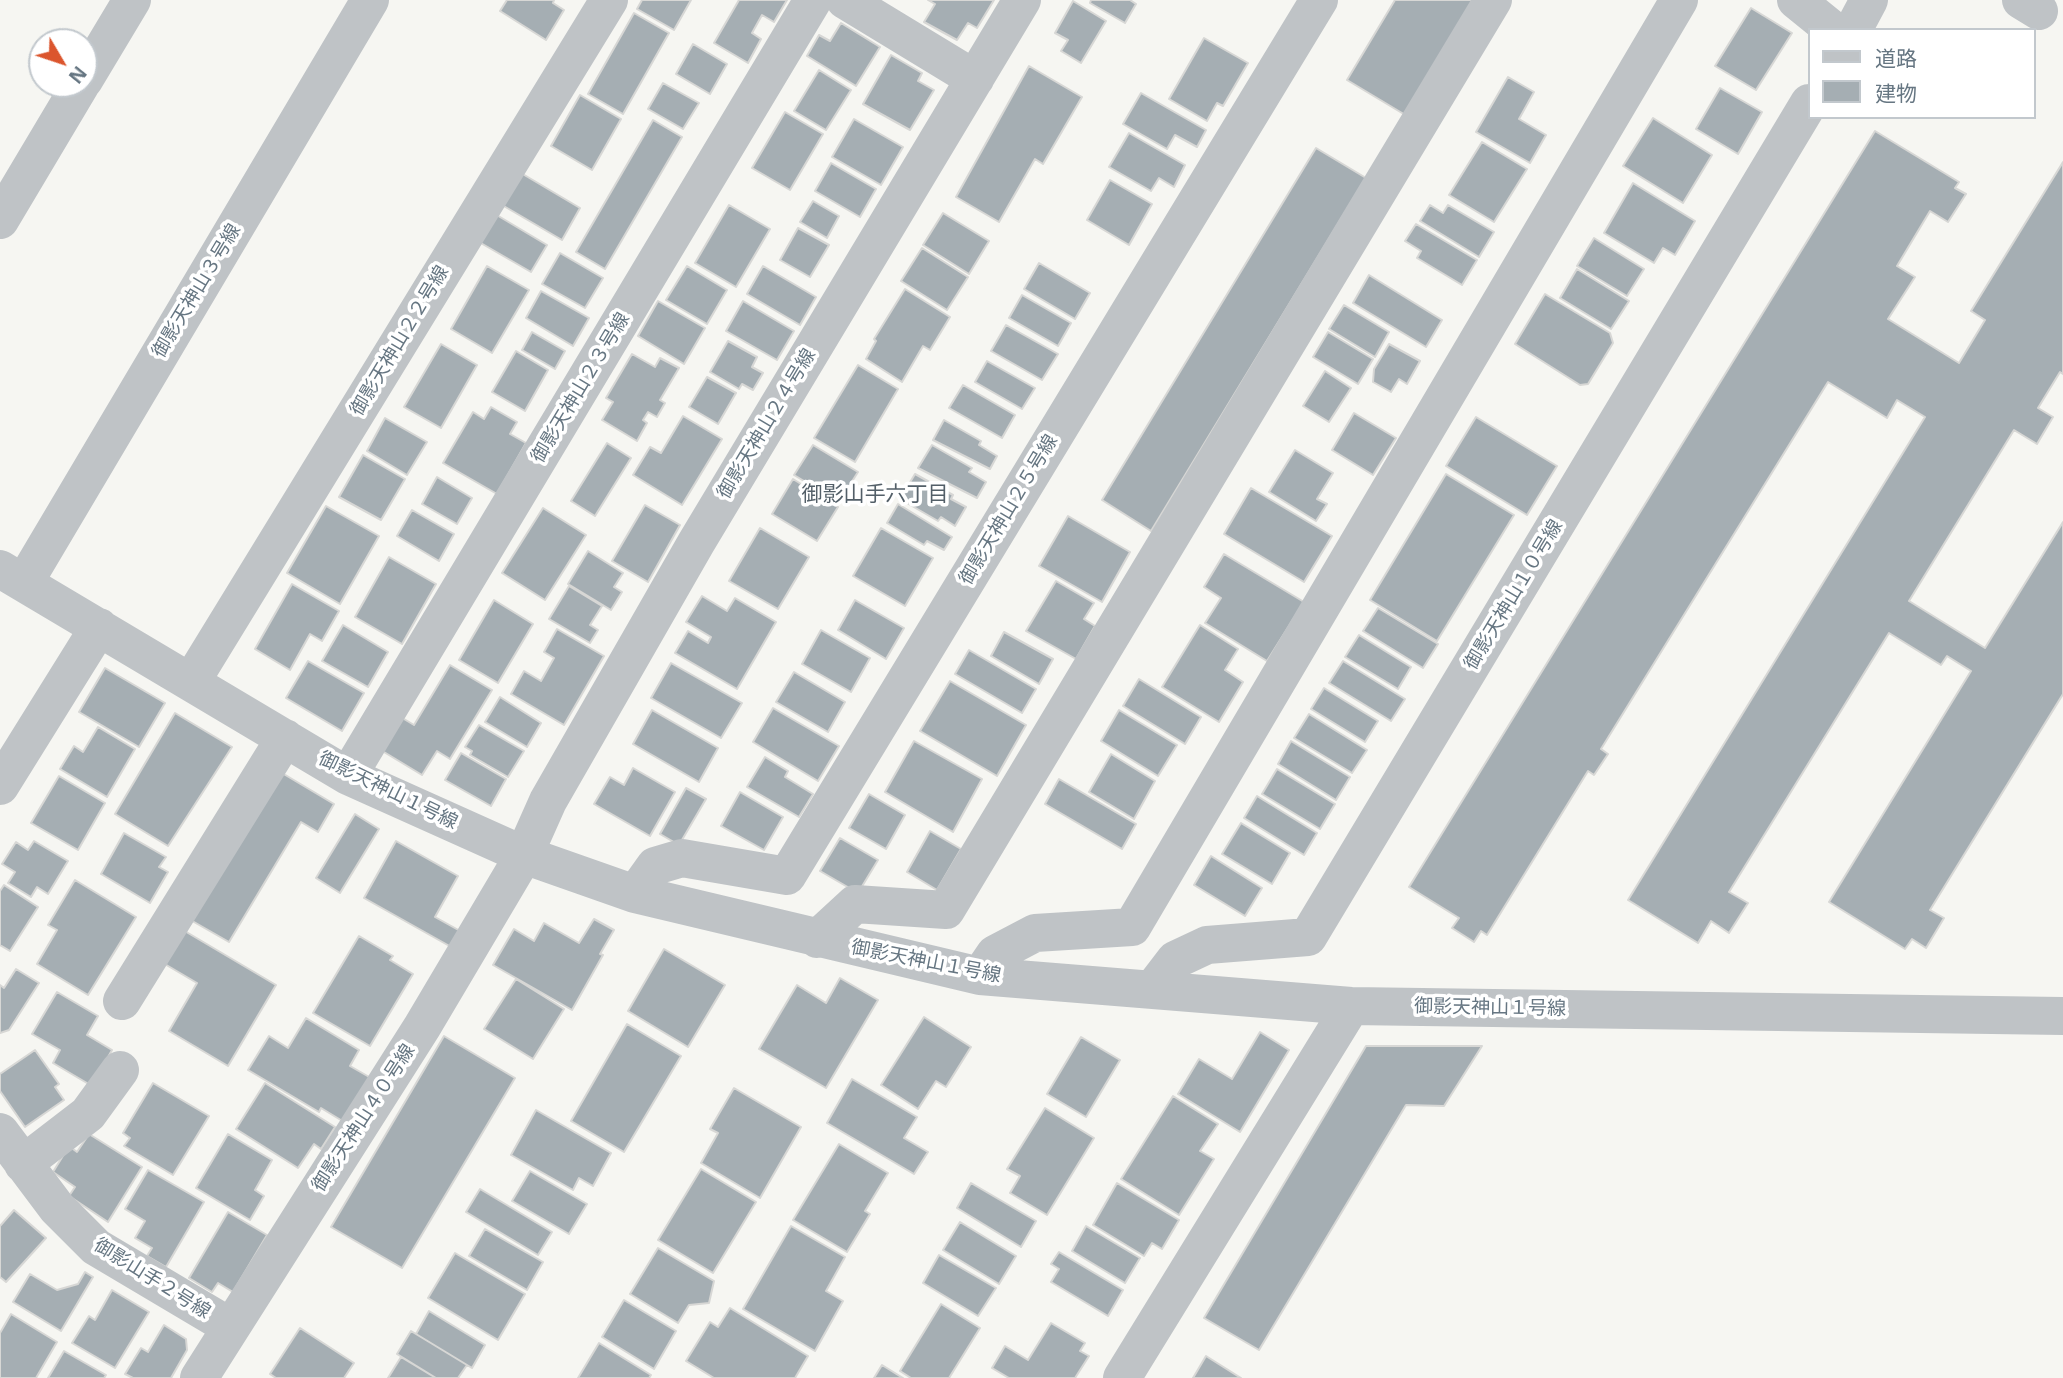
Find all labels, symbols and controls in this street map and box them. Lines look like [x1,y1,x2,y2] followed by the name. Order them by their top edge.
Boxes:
[28,28,98,98] north arrow
[1808,28,2035,119] legend
[1875,44,1917,72] text: 道路
[63,61,93,89] text: N
[1875,79,1917,107] text: 建物
[148,220,246,362] street label: 御影天神山３号線
[346,262,454,420] street label: 御影天神山２２号線
[527,309,635,467] street label: 御影天神山２３号線
[713,345,821,503] street label: 御影天神山２４号線
[955,431,1063,589] street label: 御影天神山２５号線
[802,482,948,508] district label: 御影山手六丁目
[1460,516,1568,674] street label: 御影天神山１０号線
[315,747,461,835] street label: 御影天神山１号線
[849,936,1003,988] street label: 御影天神山１号線
[1414,995,1566,1021] street label: 御影天神山１号線
[308,1040,420,1196] street label: 御影天神山４０号線
[90,1234,214,1324] street label: 御影山手２号線

